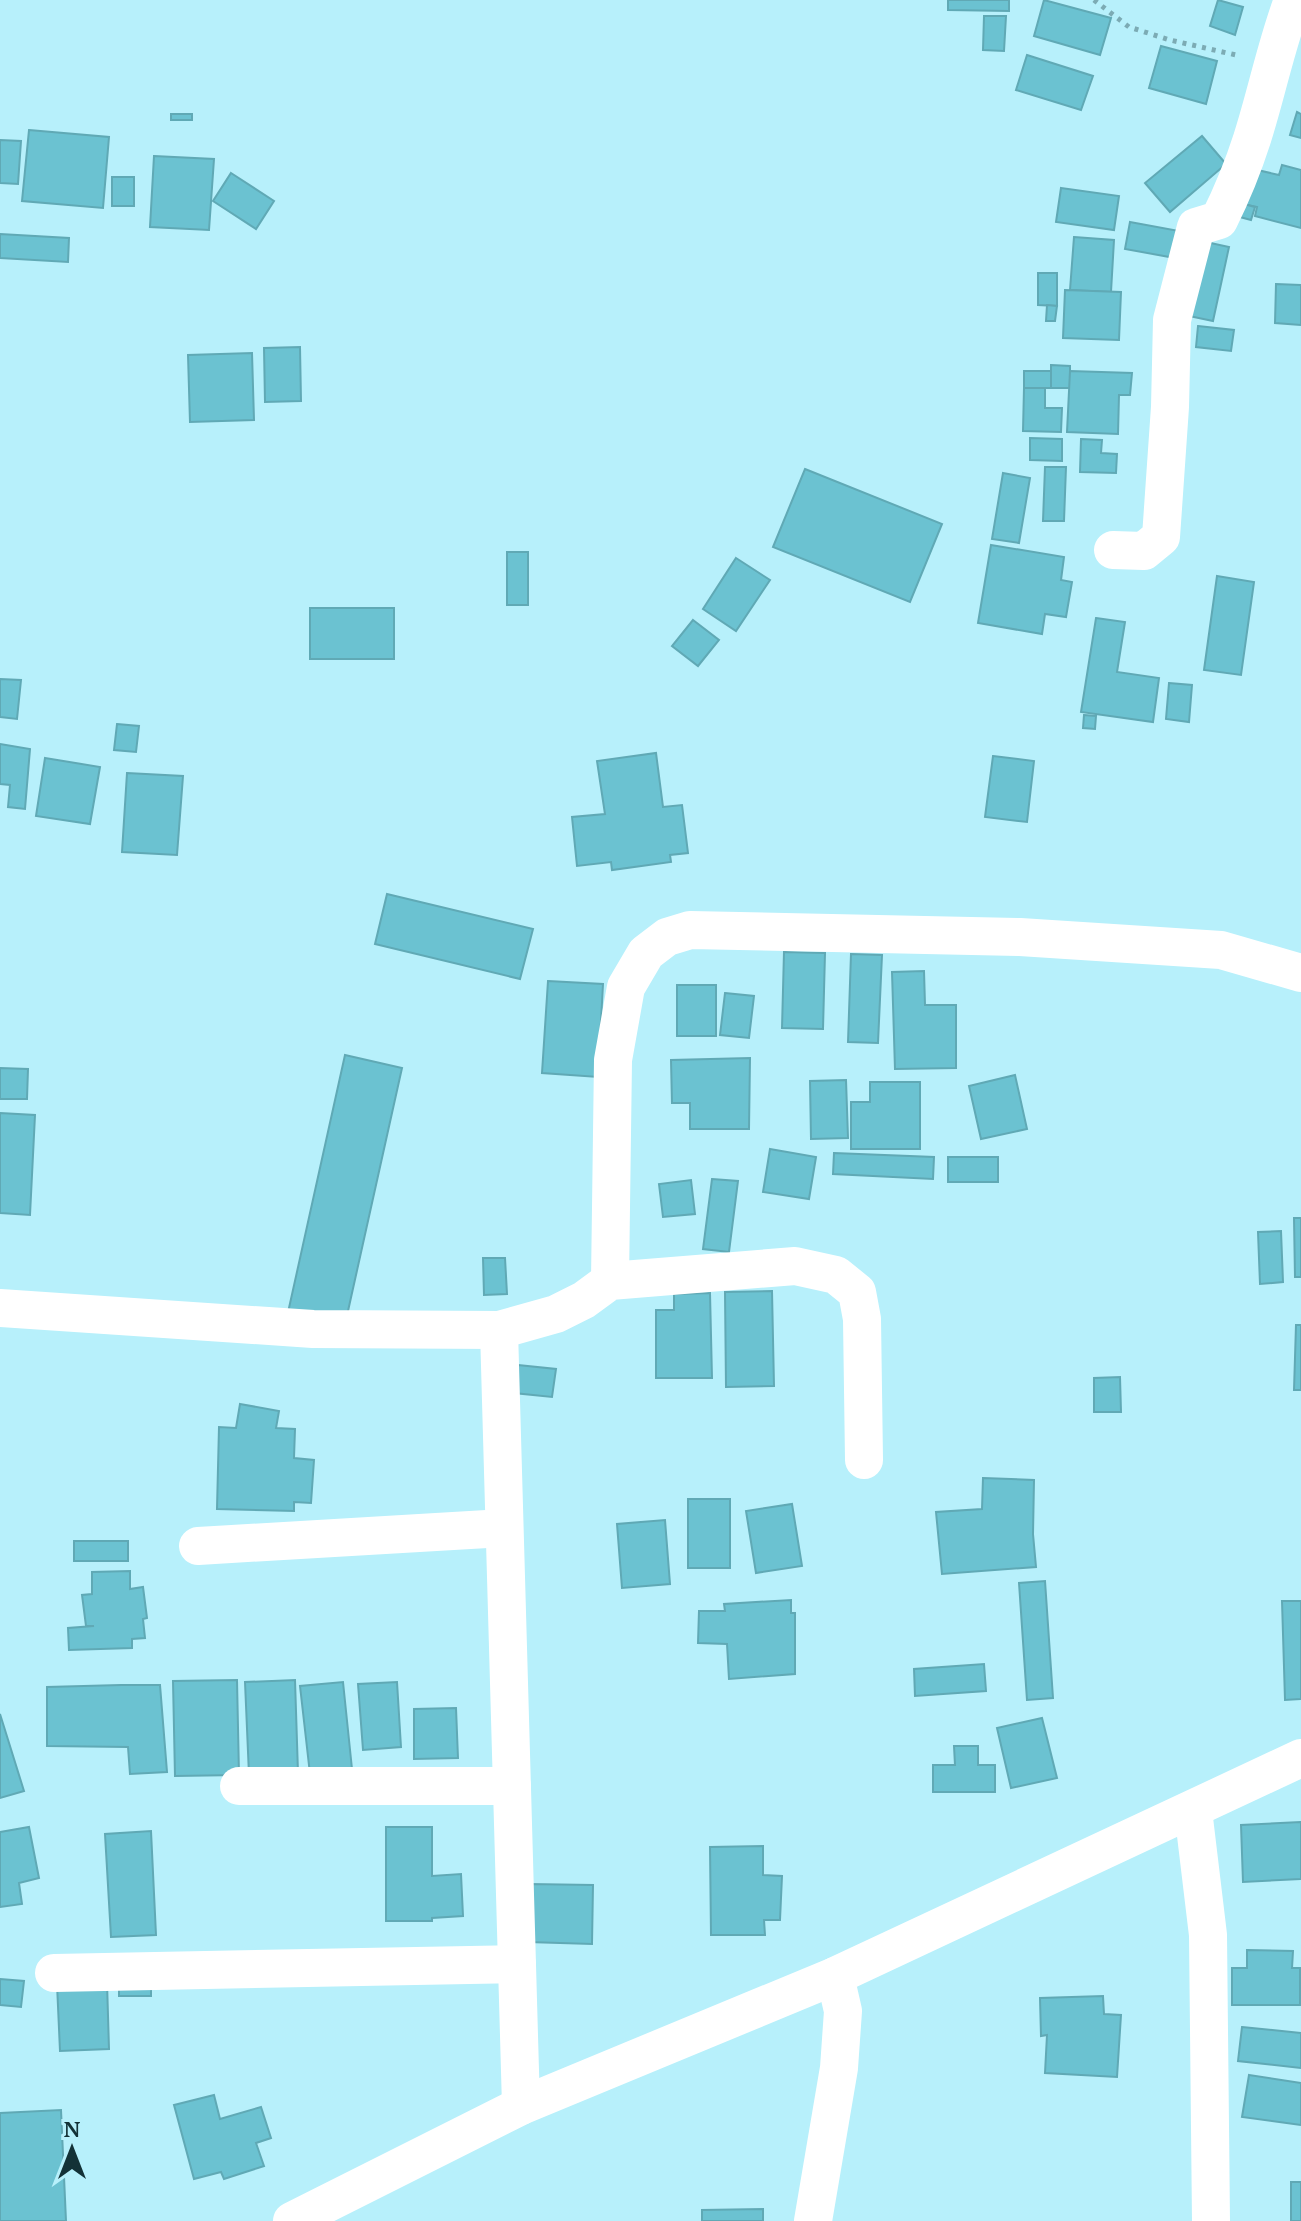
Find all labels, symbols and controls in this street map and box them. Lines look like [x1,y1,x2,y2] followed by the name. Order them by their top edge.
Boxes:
[32,2109,112,2189] north arrow
[64,2114,81,2143] text: N

